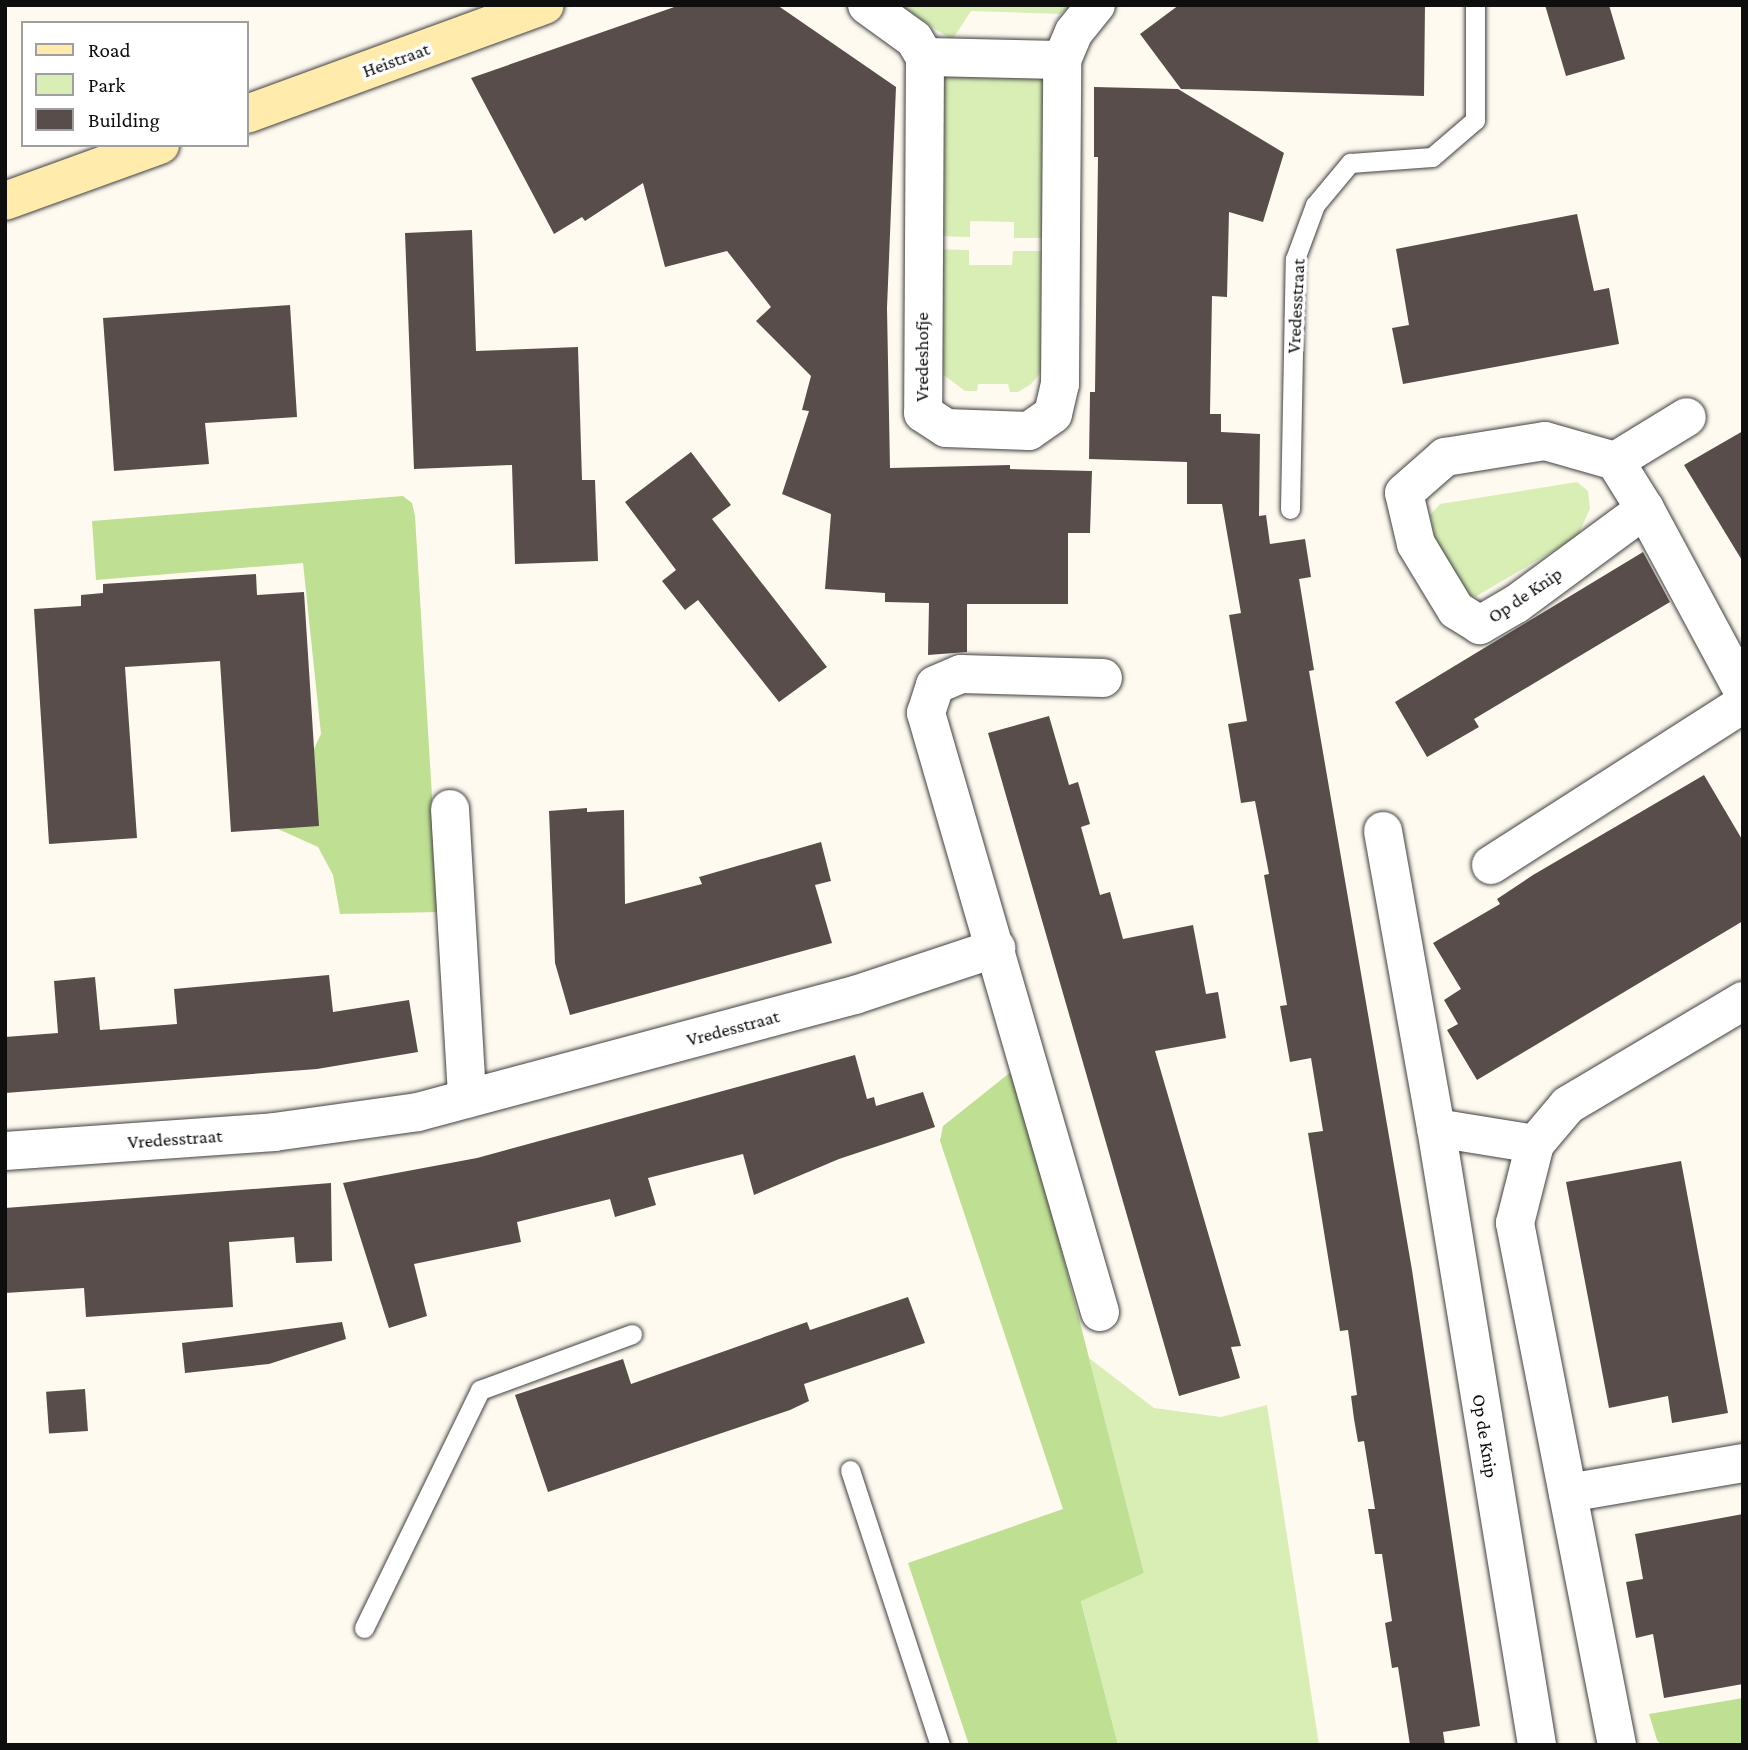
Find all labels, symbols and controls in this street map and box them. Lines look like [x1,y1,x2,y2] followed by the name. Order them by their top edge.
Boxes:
[21,21,248,147] legend
[359,37,433,83] street label: Heistraat
[88,38,131,62] text: Road
[88,73,125,97] text: Park
[88,108,160,132] text: Building
[1282,258,1310,354] street label: Vredesstraat
[911,312,933,402] street label: Vredeshofje
[1484,562,1566,628] street label: Op de Knip
[684,1005,782,1051] street label: Vredesstraat
[127,1124,223,1154] street label: Vredesstraat
[1467,1393,1503,1479] street label: Op de Knip

